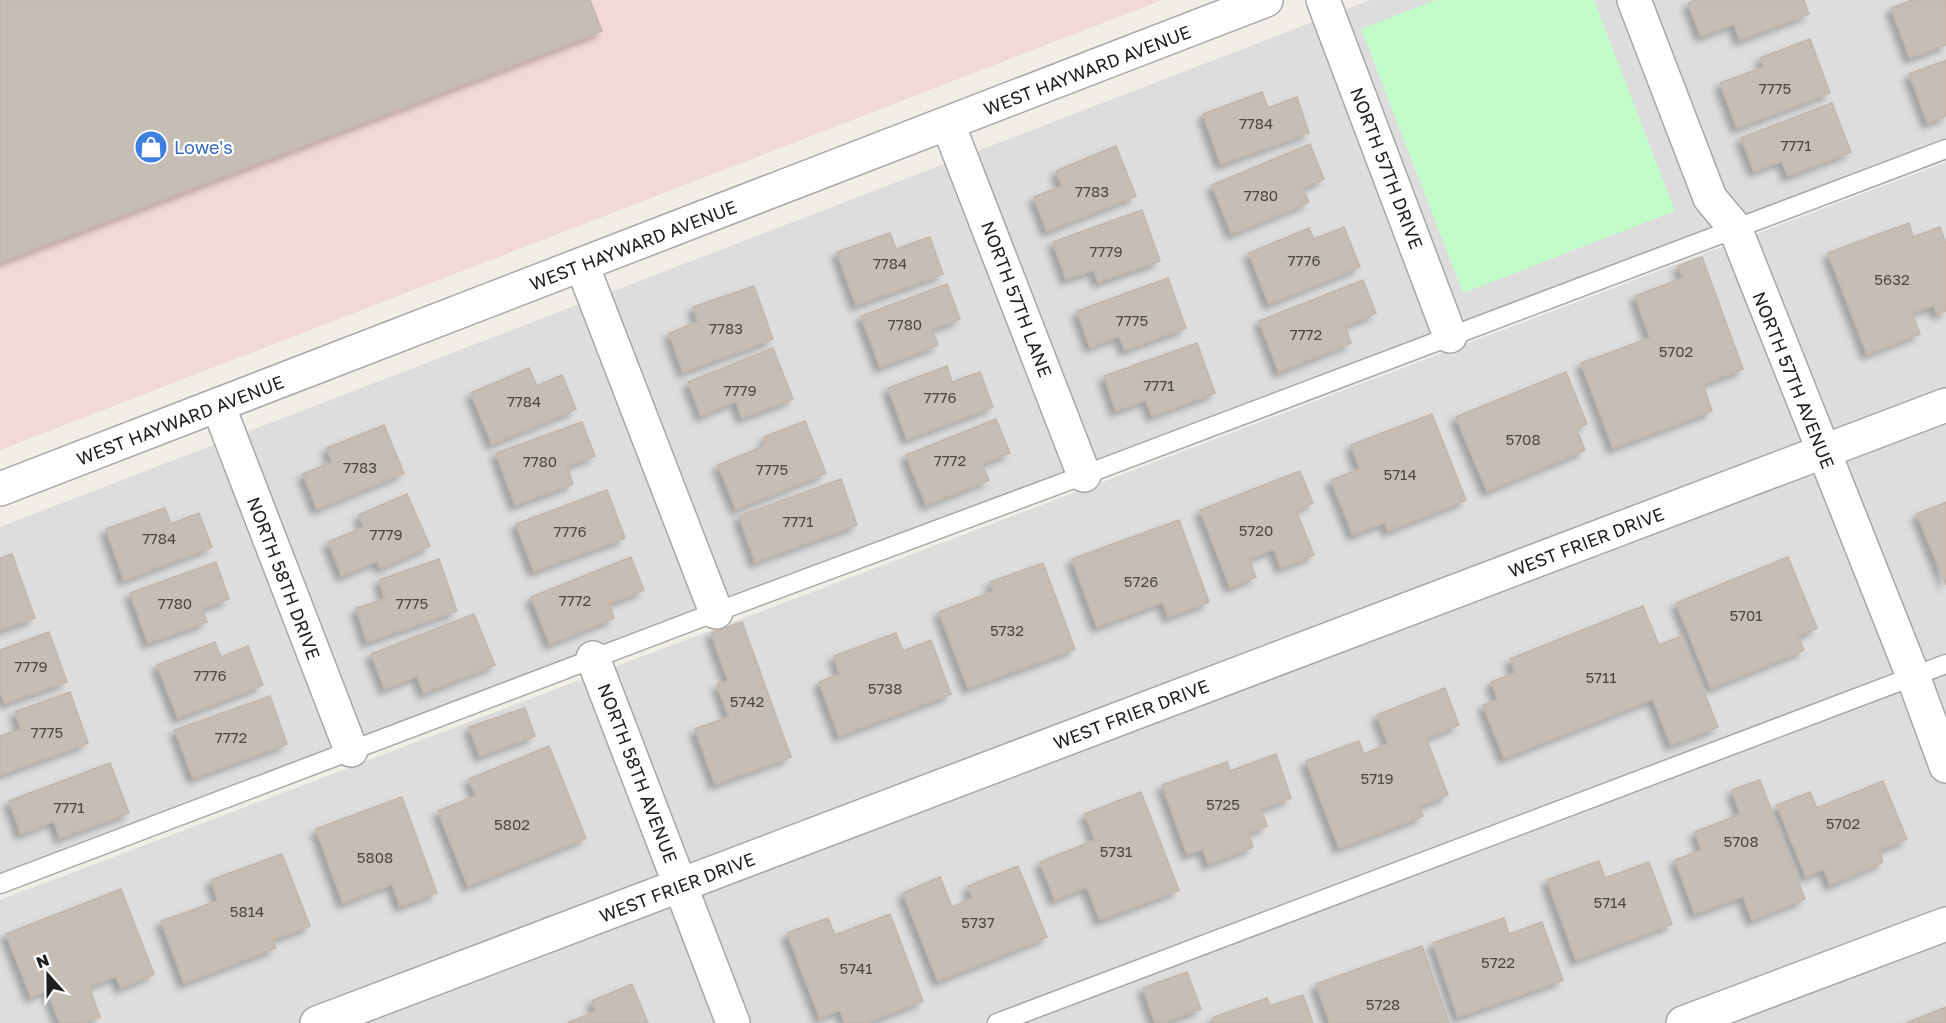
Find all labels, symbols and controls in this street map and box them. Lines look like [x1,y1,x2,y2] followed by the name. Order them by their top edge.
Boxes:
[980,20,1194,120] street label: WEST HAYWARD AVENUE
[1759,79,1791,97] house number: 7775
[1346,84,1428,252] street label: NORTH 57TH DRIVE
[1239,114,1273,132] house number: 7784
[133,129,169,165] shop icon: Lowe's
[174,136,233,158] place label: Lowe's
[1780,136,1812,154] house number: 7771
[1075,182,1109,200] house number: 7783
[1244,186,1278,204] house number: 7780
[526,195,740,295] street label: WEST HAYWARD AVENUE
[977,218,1057,380] street label: NORTH 57TH LANE
[1090,242,1122,260] house number: 7779
[1288,251,1320,269] house number: 7776
[873,254,907,272] house number: 7784
[1874,270,1910,288] house number: 5632
[1748,288,1840,472] street label: NORTH 57TH AVENUE
[1116,311,1148,329] house number: 7775
[888,315,922,333] house number: 7780
[709,319,743,337] house number: 7783
[1290,325,1322,343] house number: 7772
[1659,342,1693,360] house number: 5702
[73,370,287,470] street label: WEST HAYWARD AVENUE
[1143,376,1175,394] house number: 7771
[724,381,756,399] house number: 7779
[924,388,956,406] house number: 7776
[507,392,541,410] house number: 7784
[1505,430,1541,448] house number: 5708
[934,451,966,469] house number: 7772
[523,452,557,470] house number: 7780
[343,458,377,476] house number: 7783
[756,460,788,478] house number: 7775
[1383,465,1417,483] house number: 5714
[243,493,325,663] street label: NORTH 58TH DRIVE
[1505,502,1667,582] street label: WEST FRIER DRIVE
[782,512,814,530] house number: 7771
[1239,521,1273,539] house number: 5720
[554,522,586,540] house number: 7776
[370,525,402,543] house number: 7779
[142,529,176,547] house number: 7784
[1124,572,1158,590] house number: 5726
[559,591,591,609] house number: 7772
[158,594,192,612] house number: 7780
[396,594,428,612] house number: 7775
[1729,606,1763,624] house number: 5701
[990,621,1024,639] house number: 5732
[15,657,47,675] house number: 7779
[194,666,226,684] house number: 7776
[1585,668,1617,686] house number: 5711
[1050,674,1212,754] street label: WEST FRIER DRIVE
[868,679,902,697] house number: 5738
[594,680,682,866] street label: NORTH 58TH AVENUE
[730,692,764,710] house number: 5742
[31,723,63,741] house number: 7775
[215,728,247,746] house number: 7772
[1360,769,1394,787] house number: 5719
[1206,795,1240,813] house number: 5725
[53,798,85,816] house number: 7771
[1826,814,1860,832] house number: 5702
[494,815,530,833] house number: 5802
[1723,832,1759,850] house number: 5708
[1100,842,1132,860] house number: 5731
[596,847,758,927] street label: WEST FRIER DRIVE
[357,848,393,866] house number: 5808
[1593,893,1627,911] house number: 5714
[230,902,264,920] house number: 5814
[961,913,995,931] house number: 5737
[18,945,78,1005] north arrow
[33,949,52,973] text: N
[1481,953,1515,971] house number: 5722
[839,959,873,977] house number: 5741
[1366,995,1400,1013] house number: 5728

